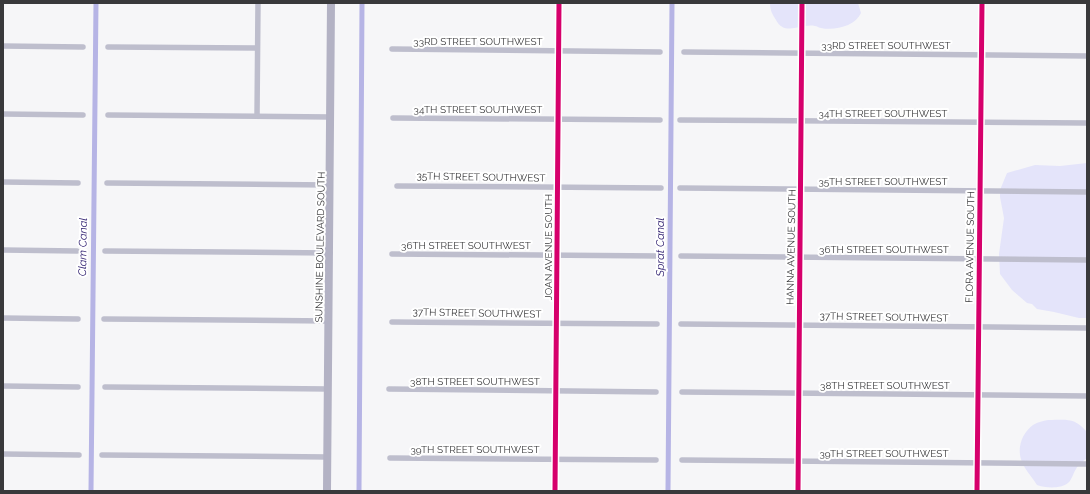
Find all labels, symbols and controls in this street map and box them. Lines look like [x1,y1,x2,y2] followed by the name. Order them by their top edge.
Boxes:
[413,36,543,47] street label: 33RD STREET SOUTHWEST
[821,40,951,51] street label: 33RD STREET SOUTHWEST
[414,104,542,115] street label: 34TH STREET SOUTHWEST
[819,108,947,119] street label: 34TH STREET SOUTHWEST
[416,170,546,184] street label: 35TH STREET SOUTHWEST
[313,171,327,323] street label: SUNSHINE BOULEVARD SOUTH
[818,176,948,187] street label: 35TH STREET SOUTHWEST
[784,189,798,305] street label: HANNA AVENUE SOUTH
[964,191,976,303] street label: FLORA AVENUE SOUTH
[543,194,554,300] street label: JOAN AVENUE SOUTH
[654,217,667,277] water label: Sprat Canal
[76,218,90,276] water label: Clam Canal
[401,240,531,251] street label: 36TH STREET SOUTHWEST
[819,244,949,255] street label: 36TH STREET SOUTHWEST
[412,306,542,320] street label: 37TH STREET SOUTHWEST
[819,310,949,324] street label: 37TH STREET SOUTHWEST
[410,376,540,387] street label: 38TH STREET SOUTHWEST
[820,380,950,391] street label: 38TH STREET SOUTHWEST
[411,444,540,455] street label: 39TH STREET SOUTHWEST
[820,448,949,459] street label: 39TH STREET SOUTHWEST

